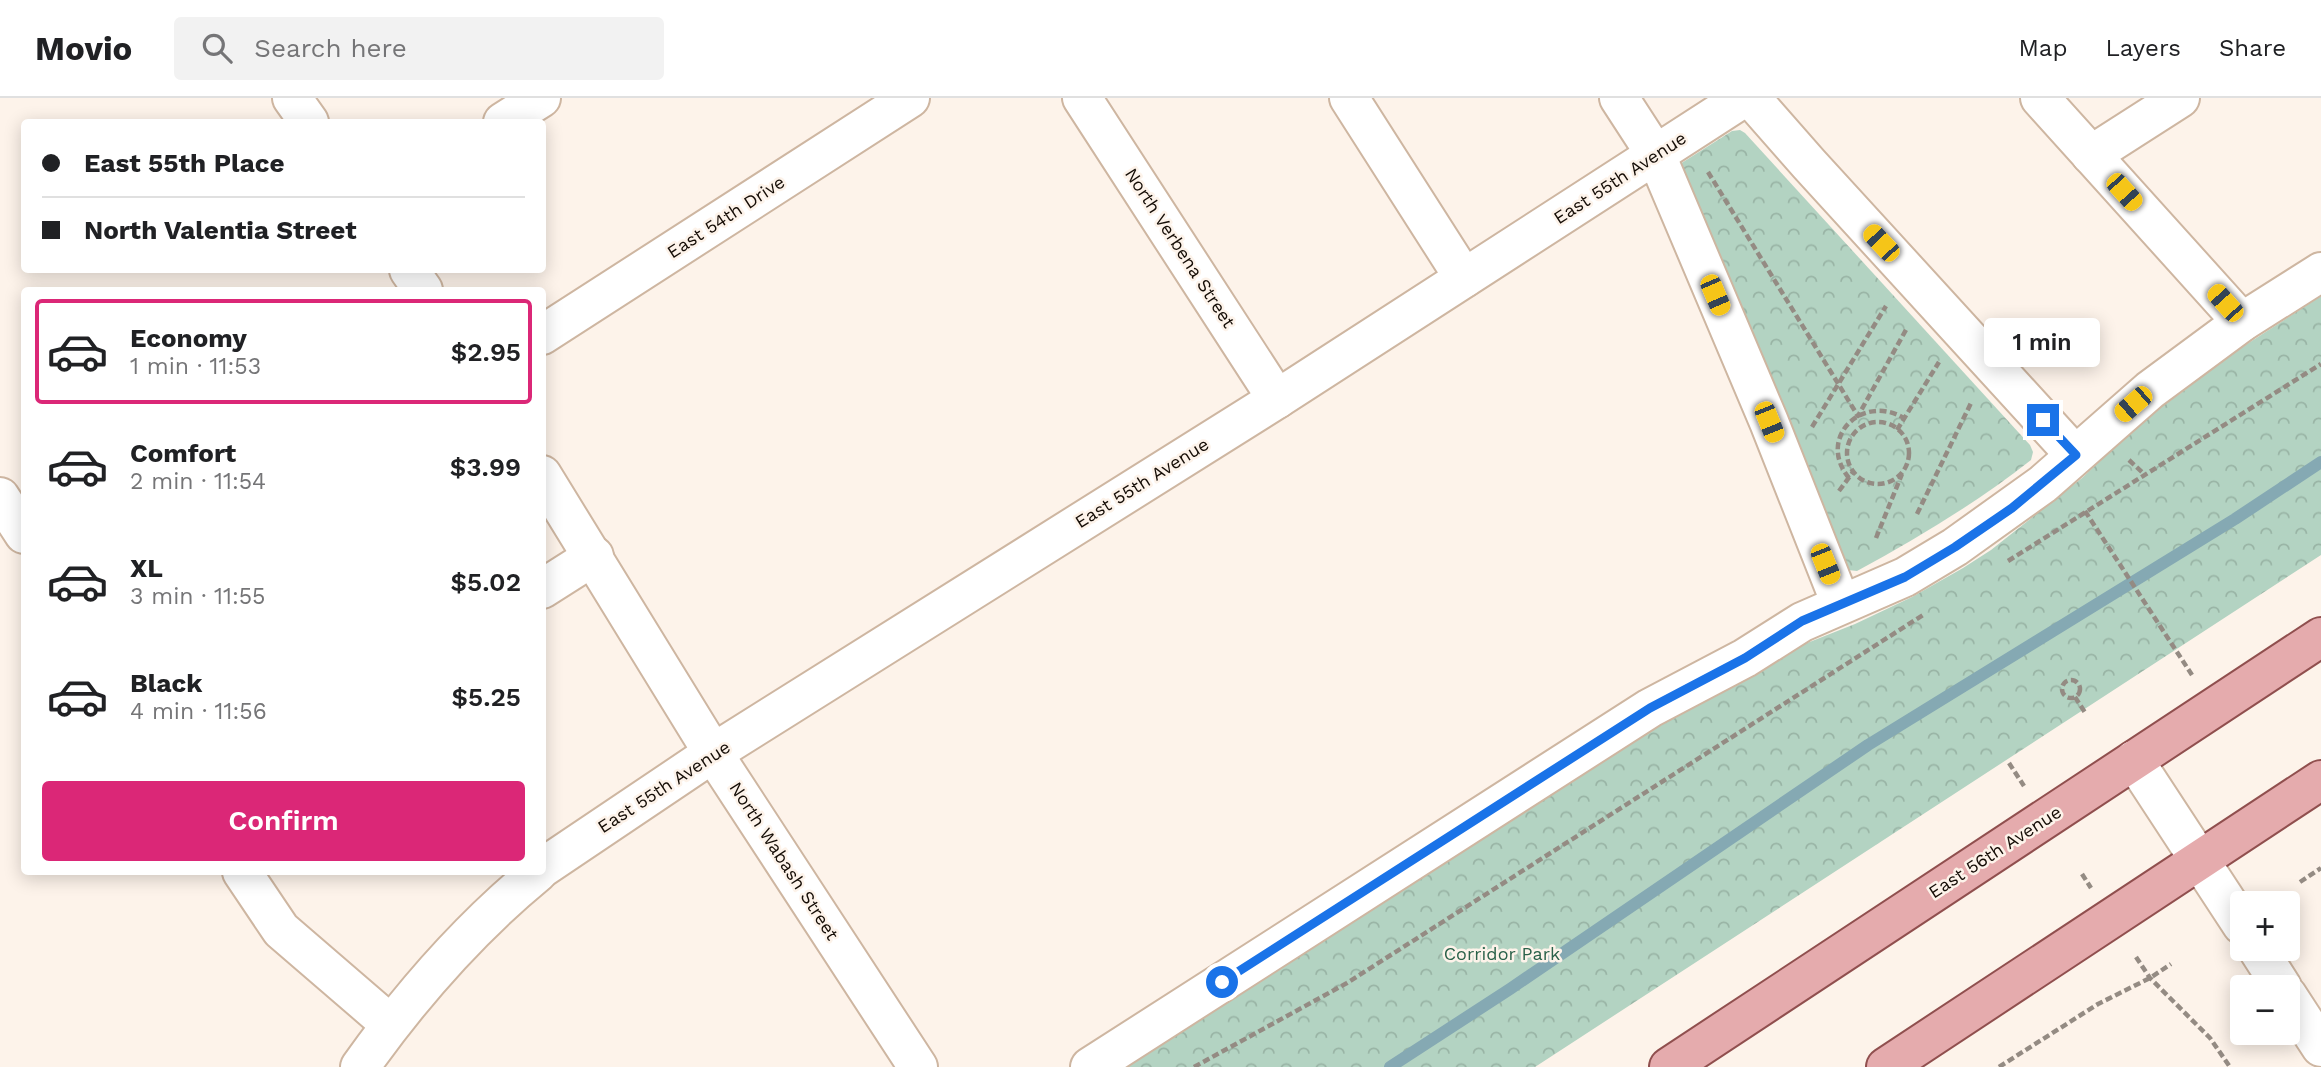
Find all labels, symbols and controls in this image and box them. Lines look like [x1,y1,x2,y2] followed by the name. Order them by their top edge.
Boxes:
[174,17,664,80] search box
[35,29,132,68] text: Movio
[198,29,236,67] icon: search
[254,33,407,63] text: Search here
[2019,34,2067,62] text: Map
[2105,34,2181,62] text: Layers
[2219,34,2286,62] text: Share
[1550,127,1690,228] street label: East 55th Avenue
[84,148,285,178] text: East 55th Place
[1121,164,1240,332] street label: North Verbena Street
[2103,169,2146,215] car
[663,171,788,262] street label: East 54th Drive
[84,215,357,245] text: North Valentia Street
[1859,220,1904,266] car
[1698,272,1733,318] car
[2204,280,2247,326] car
[1985,318,2101,368] callout: 1 min
[46,320,109,383] icon: car
[130,323,247,353] text: Economy
[2012,329,2072,356] text: 1 min
[451,337,521,367] text: $2.95
[130,353,261,380] text: 1 min · 11:53
[2111,382,2156,426] car
[1752,399,1787,445] car
[2027,404,2059,436] route end
[1071,433,1212,532] street label: East 55th Avenue
[46,435,109,498] icon: car
[130,438,236,468] text: Comfort
[450,452,521,482] text: $3.99
[130,468,266,495] text: 2 min · 11:54
[1808,541,1843,587] car
[46,550,109,613] icon: car
[130,553,163,583] text: XL
[451,567,521,597] text: $5.02
[130,583,265,610] text: 3 min · 11:55
[46,665,109,728] icon: car
[130,668,202,698] text: Black
[452,682,521,712] text: $5.25
[130,698,267,725] text: 4 min · 11:56
[594,736,734,837] street label: East 55th Avenue
[725,778,844,944] street label: North Wabash Street
[42,781,525,861] button: Confirm
[1924,801,2065,902] street label: East 56th Avenue
[2230,891,2300,1045] map controls
[2230,891,2300,961] button: +
[1444,943,1560,964] park label: Corridor Park
[1206,966,1238,998] route start
[2230,975,2300,1045] button: −

